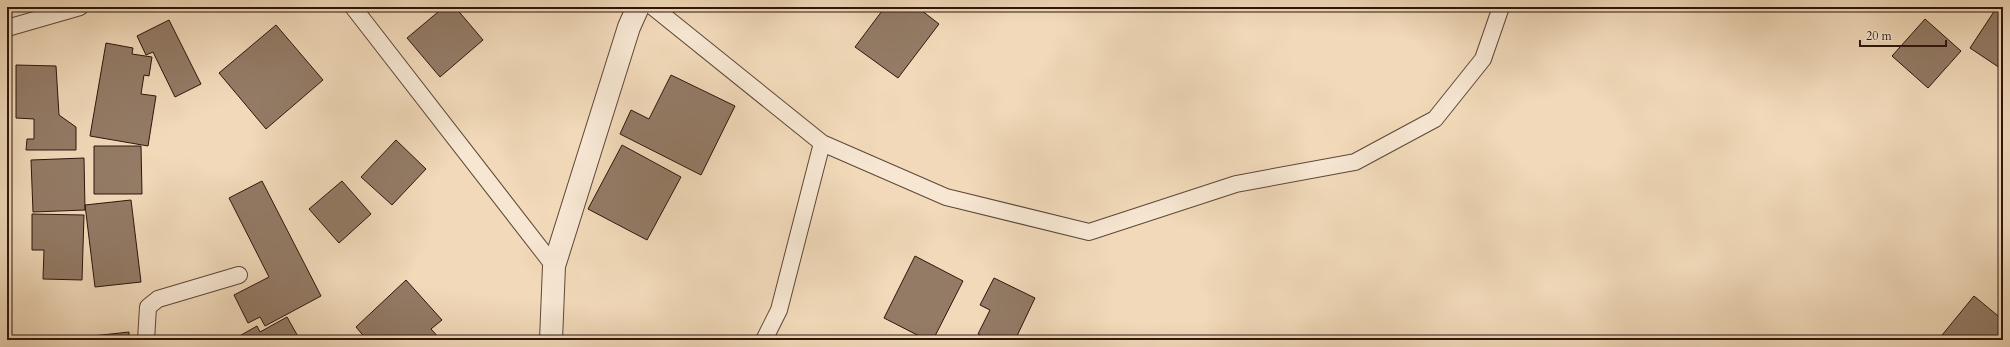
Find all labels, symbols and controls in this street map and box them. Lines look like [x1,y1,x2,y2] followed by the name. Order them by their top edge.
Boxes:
[1860,22,1946,48] scale bar
[1866,28,1893,44] text: 20 m

